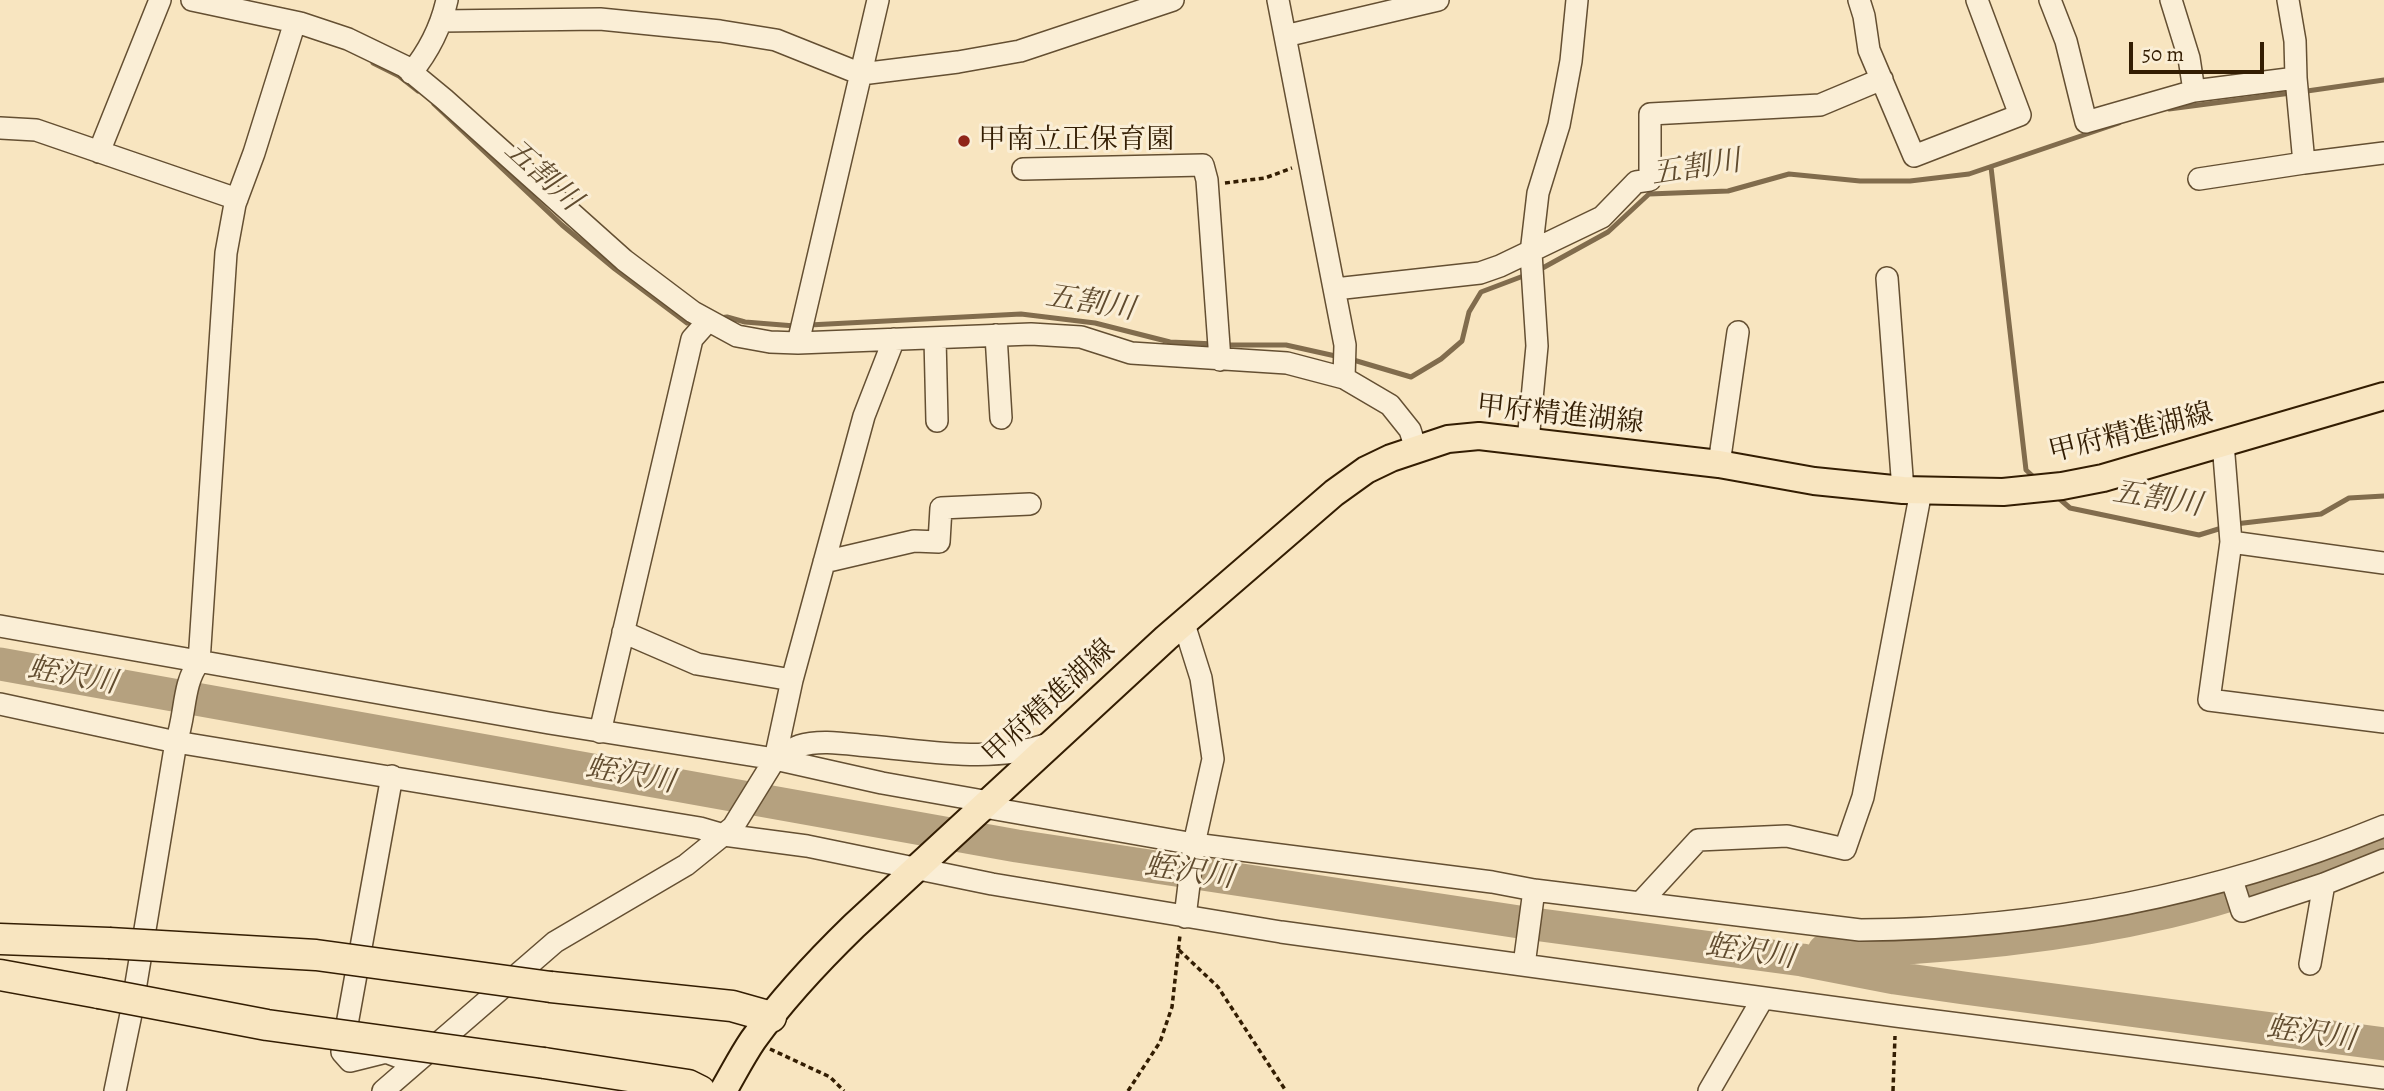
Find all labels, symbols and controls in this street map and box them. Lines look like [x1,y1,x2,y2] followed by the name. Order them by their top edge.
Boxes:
[2132,28,2267,72] scale bar
[2142,40,2184,68] text: 50 m
[978,124,1174,158] place label: 甲南立正保育園
[497,133,587,219] water label: 五割川
[956,133,972,149] marker: 甲南立正保育園
[1649,144,1743,194] water label: 五割川
[1043,279,1137,329] water label: 五割川
[1475,391,1645,441] street label: 甲府精進湖線
[2045,397,2217,471] street label: 甲府精進湖線
[2110,475,2204,525] water label: 五割川
[977,633,1123,773] street label: 甲府精進湖線
[25,651,119,703] water label: 蛭沢川
[583,750,677,802] water label: 蛭沢川
[1142,849,1236,897] water label: 蛭沢川
[1703,929,1797,977] water label: 蛭沢川
[2264,1011,2358,1059] water label: 蛭沢川

